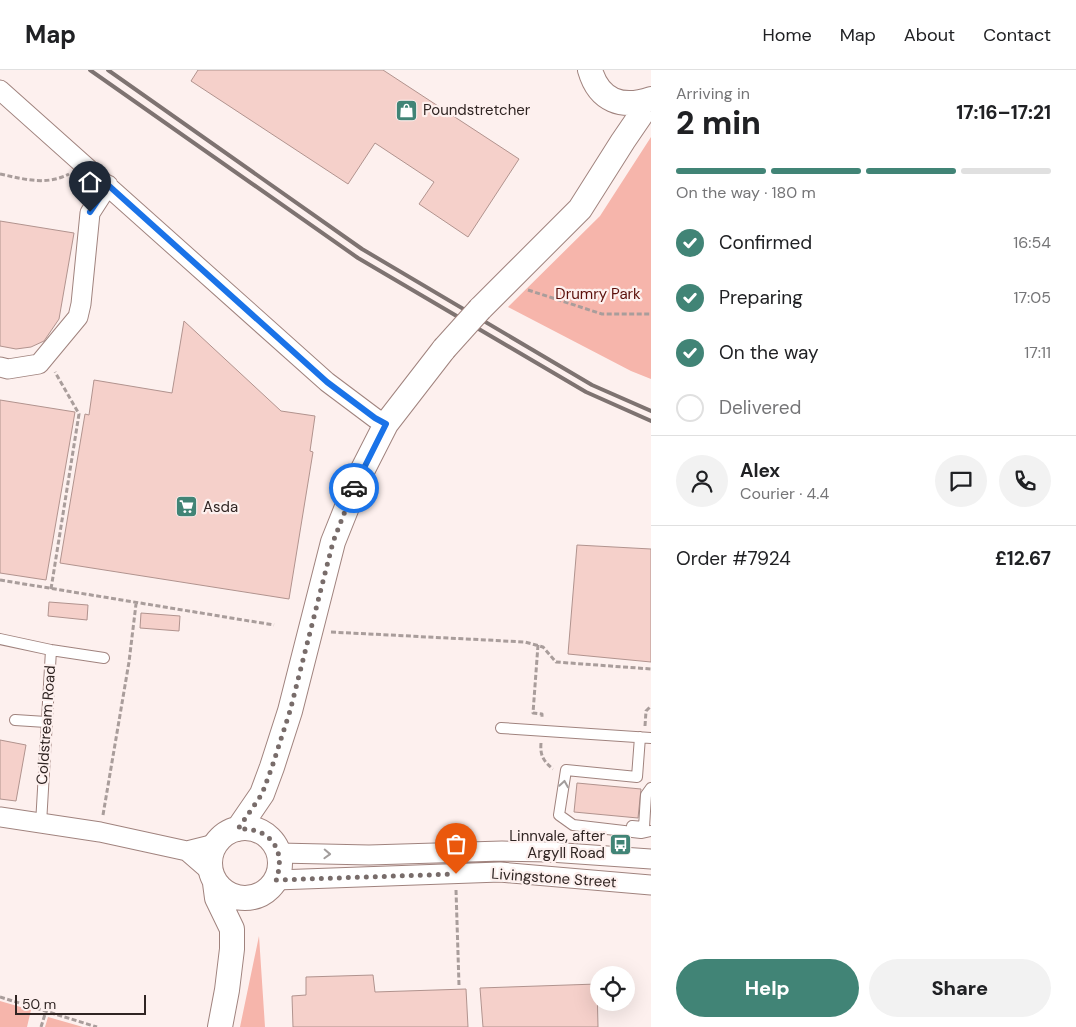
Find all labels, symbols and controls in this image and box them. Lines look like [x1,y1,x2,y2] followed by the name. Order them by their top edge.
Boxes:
[25,19,76,50] text: Map
[762,23,812,47] text: Home
[840,23,876,47] text: Map
[904,23,955,47] text: About
[983,23,1051,47] text: Contact
[676,83,750,104] text: Arriving in
[395,98,419,122] shop icon: Poundstretcher
[423,100,531,120] place label: Poundstretcher
[956,100,1051,125] text: 17:16–17:21
[676,102,761,144] text: 2 min
[69,161,111,212] pin
[76,168,104,196] icon: home
[676,182,816,203] text: On the way · 180 m
[676,229,704,257] icon: check
[719,230,812,255] text: Confirmed
[1013,232,1051,253] text: 16:54
[555,284,641,304] park label: Drumry Park
[676,284,704,312] icon: check
[719,285,803,310] text: Preparing
[1014,287,1051,308] text: 17:05
[676,339,704,367] icon: check
[719,340,819,365] text: On the way
[1024,342,1051,363] text: 17:11
[719,395,801,420] text: Delivered
[676,455,728,507] button: person
[935,455,987,507] button: chat
[999,455,1051,507] button: phone
[740,458,780,483] text: Alex
[329,463,379,513] courier
[340,474,368,502] icon: car
[740,483,829,504] text: Courier · 4.4
[175,495,199,519] supermarket icon: Asda
[203,497,238,517] place label: Asda
[676,546,791,571] text: Order #7924
[995,546,1051,571] text: £12.67
[32,665,60,785] street label: Coldstream Road
[558,780,568,789] one-way arrow
[435,823,477,874] pin
[509,826,605,863] place label: Linnvale, after Argyll Road
[442,830,470,858] icon: bag
[609,833,633,857] bus stop icon: Linnvale, after Argyll Road
[324,849,332,859] one-way arrow
[491,864,617,892] street label: Livingstone Street
[676,959,859,1017] button: Help
[869,959,1051,1017] button: Share
[590,966,635,1011] map controls
[590,966,635,1011] button: locate
[15,992,146,1015] scale bar
[22,995,56,1013] text: 50 m

